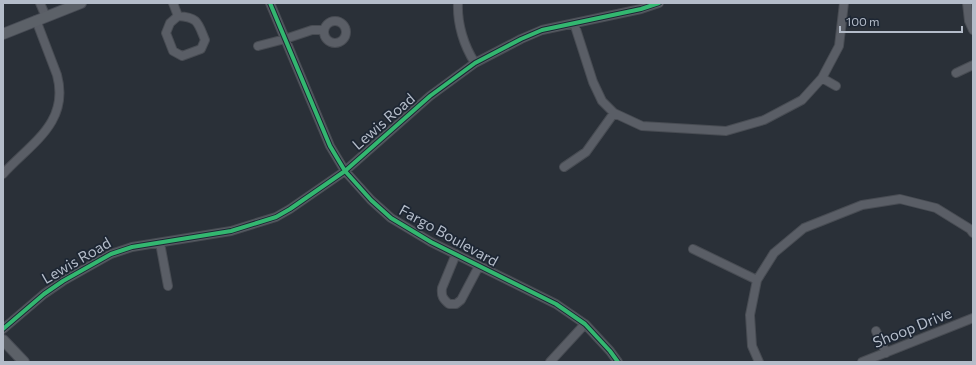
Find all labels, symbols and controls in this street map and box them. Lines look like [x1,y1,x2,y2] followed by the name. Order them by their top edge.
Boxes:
[840,8,962,34] scale bar
[846,14,880,28] text: 100 m
[348,89,418,153] street label: Lewis Road
[396,200,502,270] street label: Fargo Boulevard
[38,233,114,287] street label: Lewis Road
[870,303,954,351] street label: Shoop Drive

